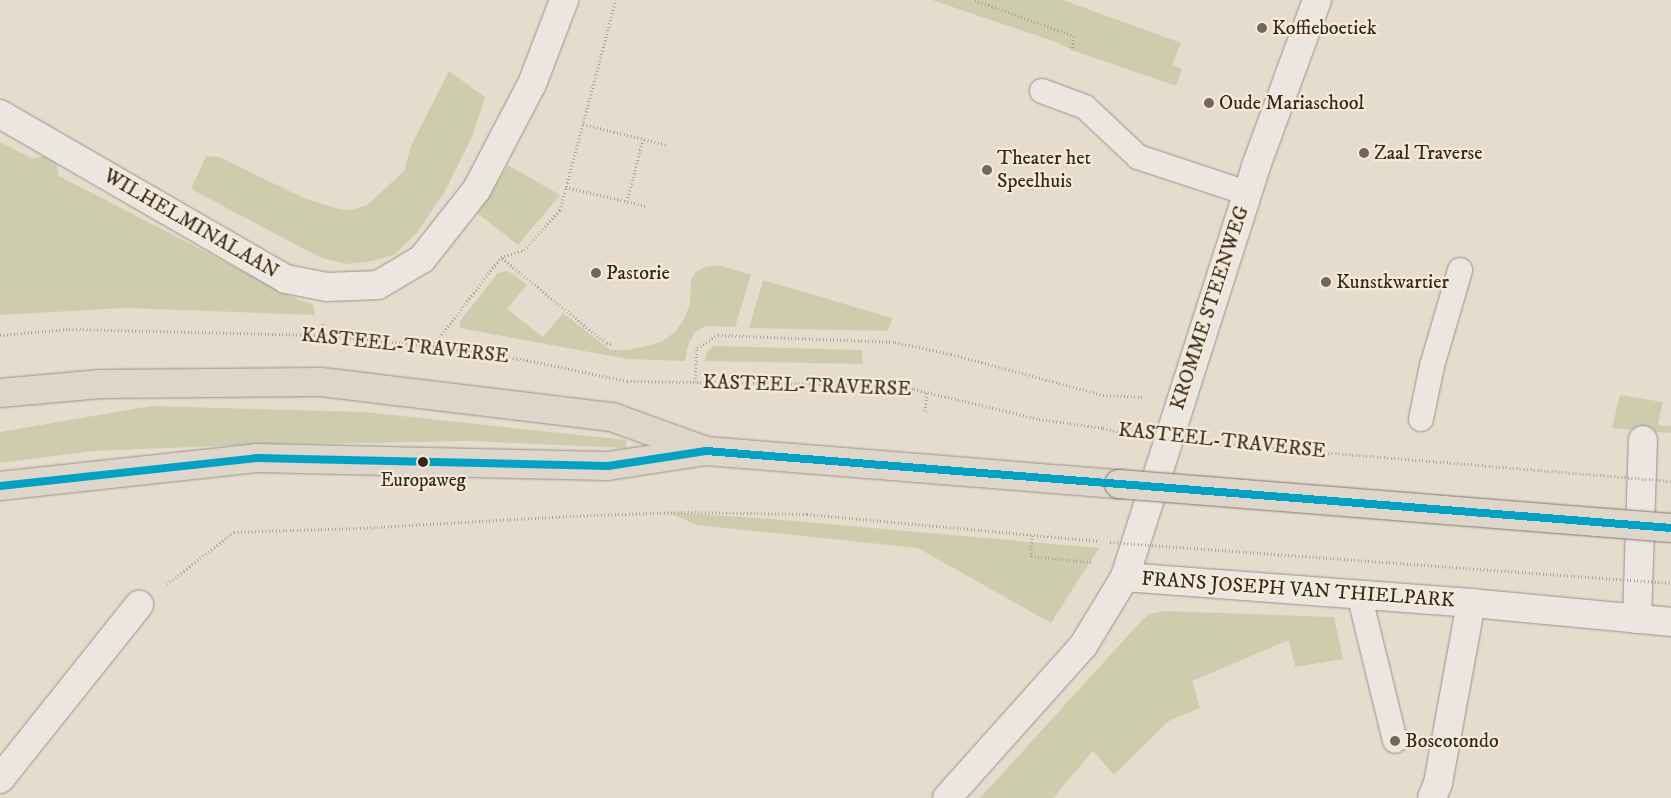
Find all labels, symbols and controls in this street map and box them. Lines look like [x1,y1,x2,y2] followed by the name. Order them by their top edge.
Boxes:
[1272,16,1377,40] place label: Koffieboetiek
[1256,22,1268,34] marker: Koffieboetiek
[1219,91,1364,115] place label: Oude Mariaschool
[1203,97,1215,109] marker: Oude Mariaschool
[1374,141,1483,165] place label: Zaal Traverse
[997,146,1091,193] place label: Theater het Speelhuis
[1358,147,1370,159] marker: Zaal Traverse
[99,164,283,284] street label: WILHELMINALAAN
[981,164,993,176] marker: Theater het Speelhuis
[1166,203,1254,413] street label: KROMME STEENWEG
[606,261,670,285] place label: Pastorie
[590,267,602,279] marker: Pastorie
[1336,270,1449,294] place label: Kunstkwartier
[1320,276,1332,288] marker: Kunstkwartier
[300,323,510,369] street label: KASTEEL-TRAVERSE
[702,370,912,402] street label: KASTEEL-TRAVERSE
[1117,418,1327,464] street label: KASTEEL-TRAVERSE
[418,457,428,467] marker: Europaweg
[380,470,466,492] place label: Europaweg
[1141,567,1455,613] street label: FRANS JOSEPH VAN THIELPARK
[1405,729,1499,753] place label: Boscotondo
[1389,735,1401,747] marker: Boscotondo

